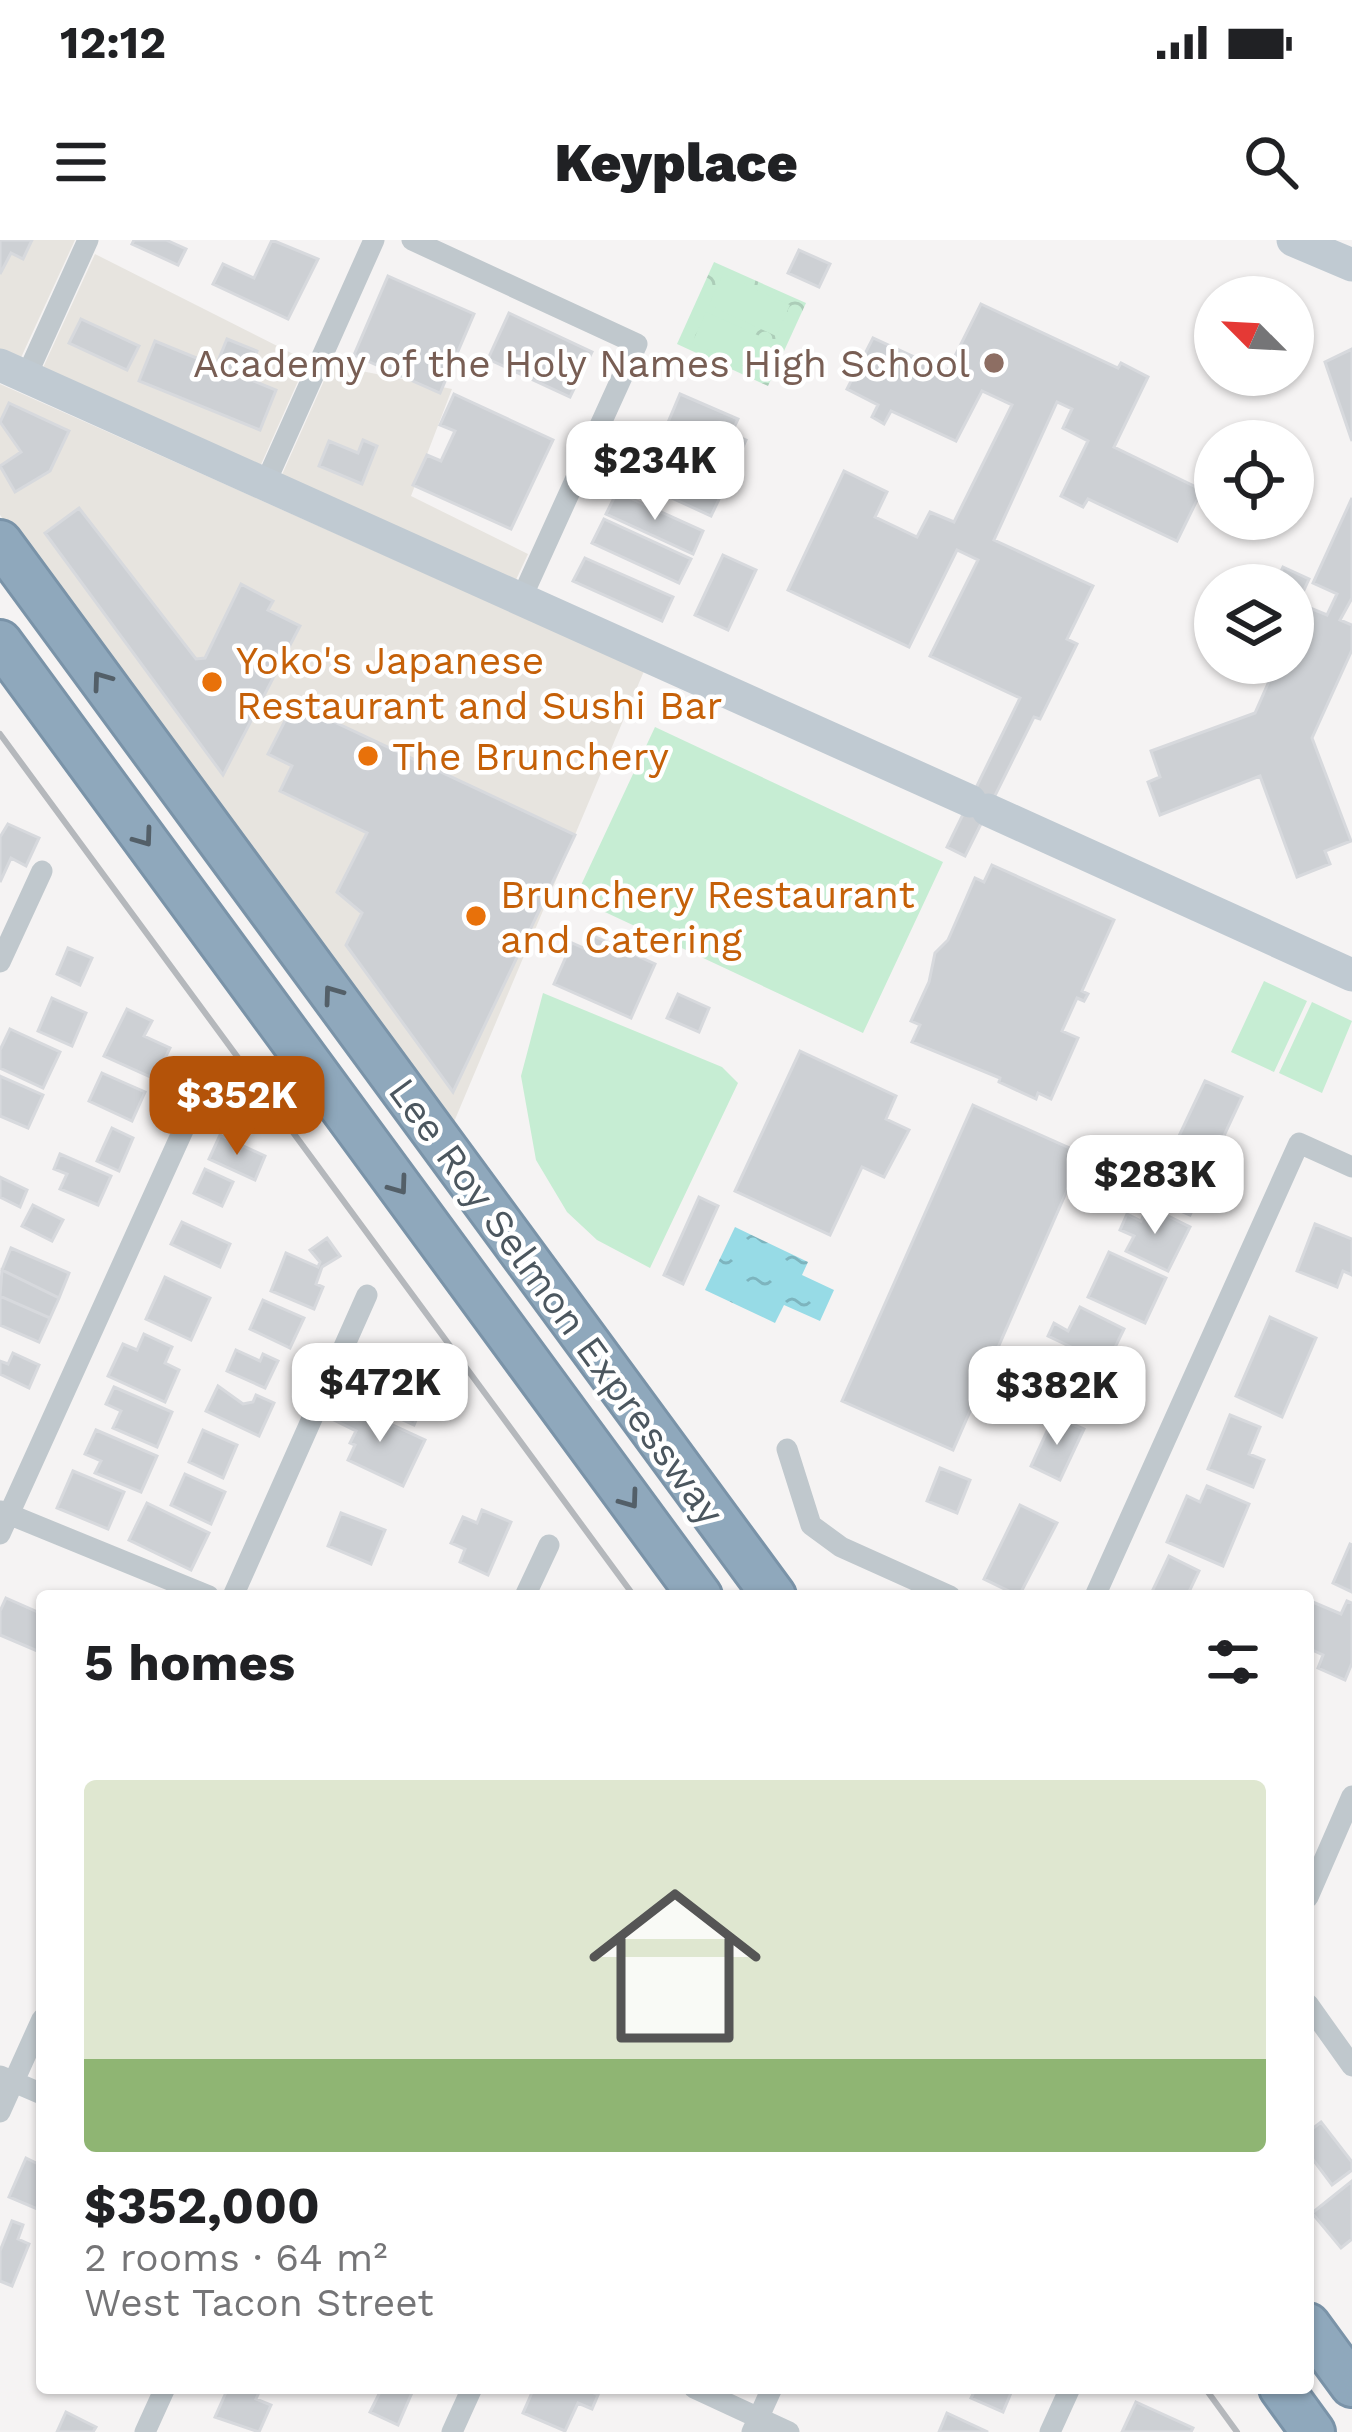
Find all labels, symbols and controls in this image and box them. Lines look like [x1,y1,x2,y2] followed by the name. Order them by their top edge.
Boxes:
[60,16,166,69] text: 12:12
[48,129,114,195] icon: menu
[1238,129,1304,195] icon: search
[554,131,798,194] text: Keyplace
[1194,276,1314,396] north arrow
[1194,276,1314,684] map controls
[193,341,970,386] place label: Academy of the Holy Names High School
[981,350,1007,376] marker: Academy of the Holy Names High School
[1194,420,1314,540] button: locate
[571,421,739,523] pin: $234K
[593,437,717,482] text: $234K
[1194,564,1314,684] button: layers
[236,638,722,728] place label: Yoko's Japanese Restaurant and Sushi Bar
[199,669,225,695] marker: Yoko's Japanese Restaurant and Sushi Bar
[93,672,115,693] one-way arrow
[392,734,669,779] place label: The Brunchery
[355,743,381,769] marker: The Brunchery
[129,825,151,846] one-way arrow
[500,872,915,962] place label: Brunchery Restaurant and Catering
[463,903,489,929] marker: Brunchery Restaurant and Catering
[324,986,346,1007] one-way arrow
[153,1056,321,1158] pin: $352K
[380,1070,734,1533] street label: Lee Roy Selmon Expressway
[176,1072,298,1117] text: $352K
[1071,1135,1239,1237] pin: $283K
[1094,1151,1216,1196] text: $283K
[385,1173,407,1194] one-way arrow
[296,1343,464,1445] pin: $472K
[973,1346,1141,1448] pin: $382K
[319,1359,441,1404] text: $472K
[996,1362,1118,1407] text: $382K
[616,1487,637,1509] one-way arrow
[1200,1629,1266,1695] icon: filters
[84,1633,295,1692] text: 5 homes
[567,1858,783,2074] icon: home
[84,2176,320,2235] text: $352,000
[84,2235,388,2280] text: 2 rooms · 64 m²
[84,2280,434,2325] text: West Tacon Street

